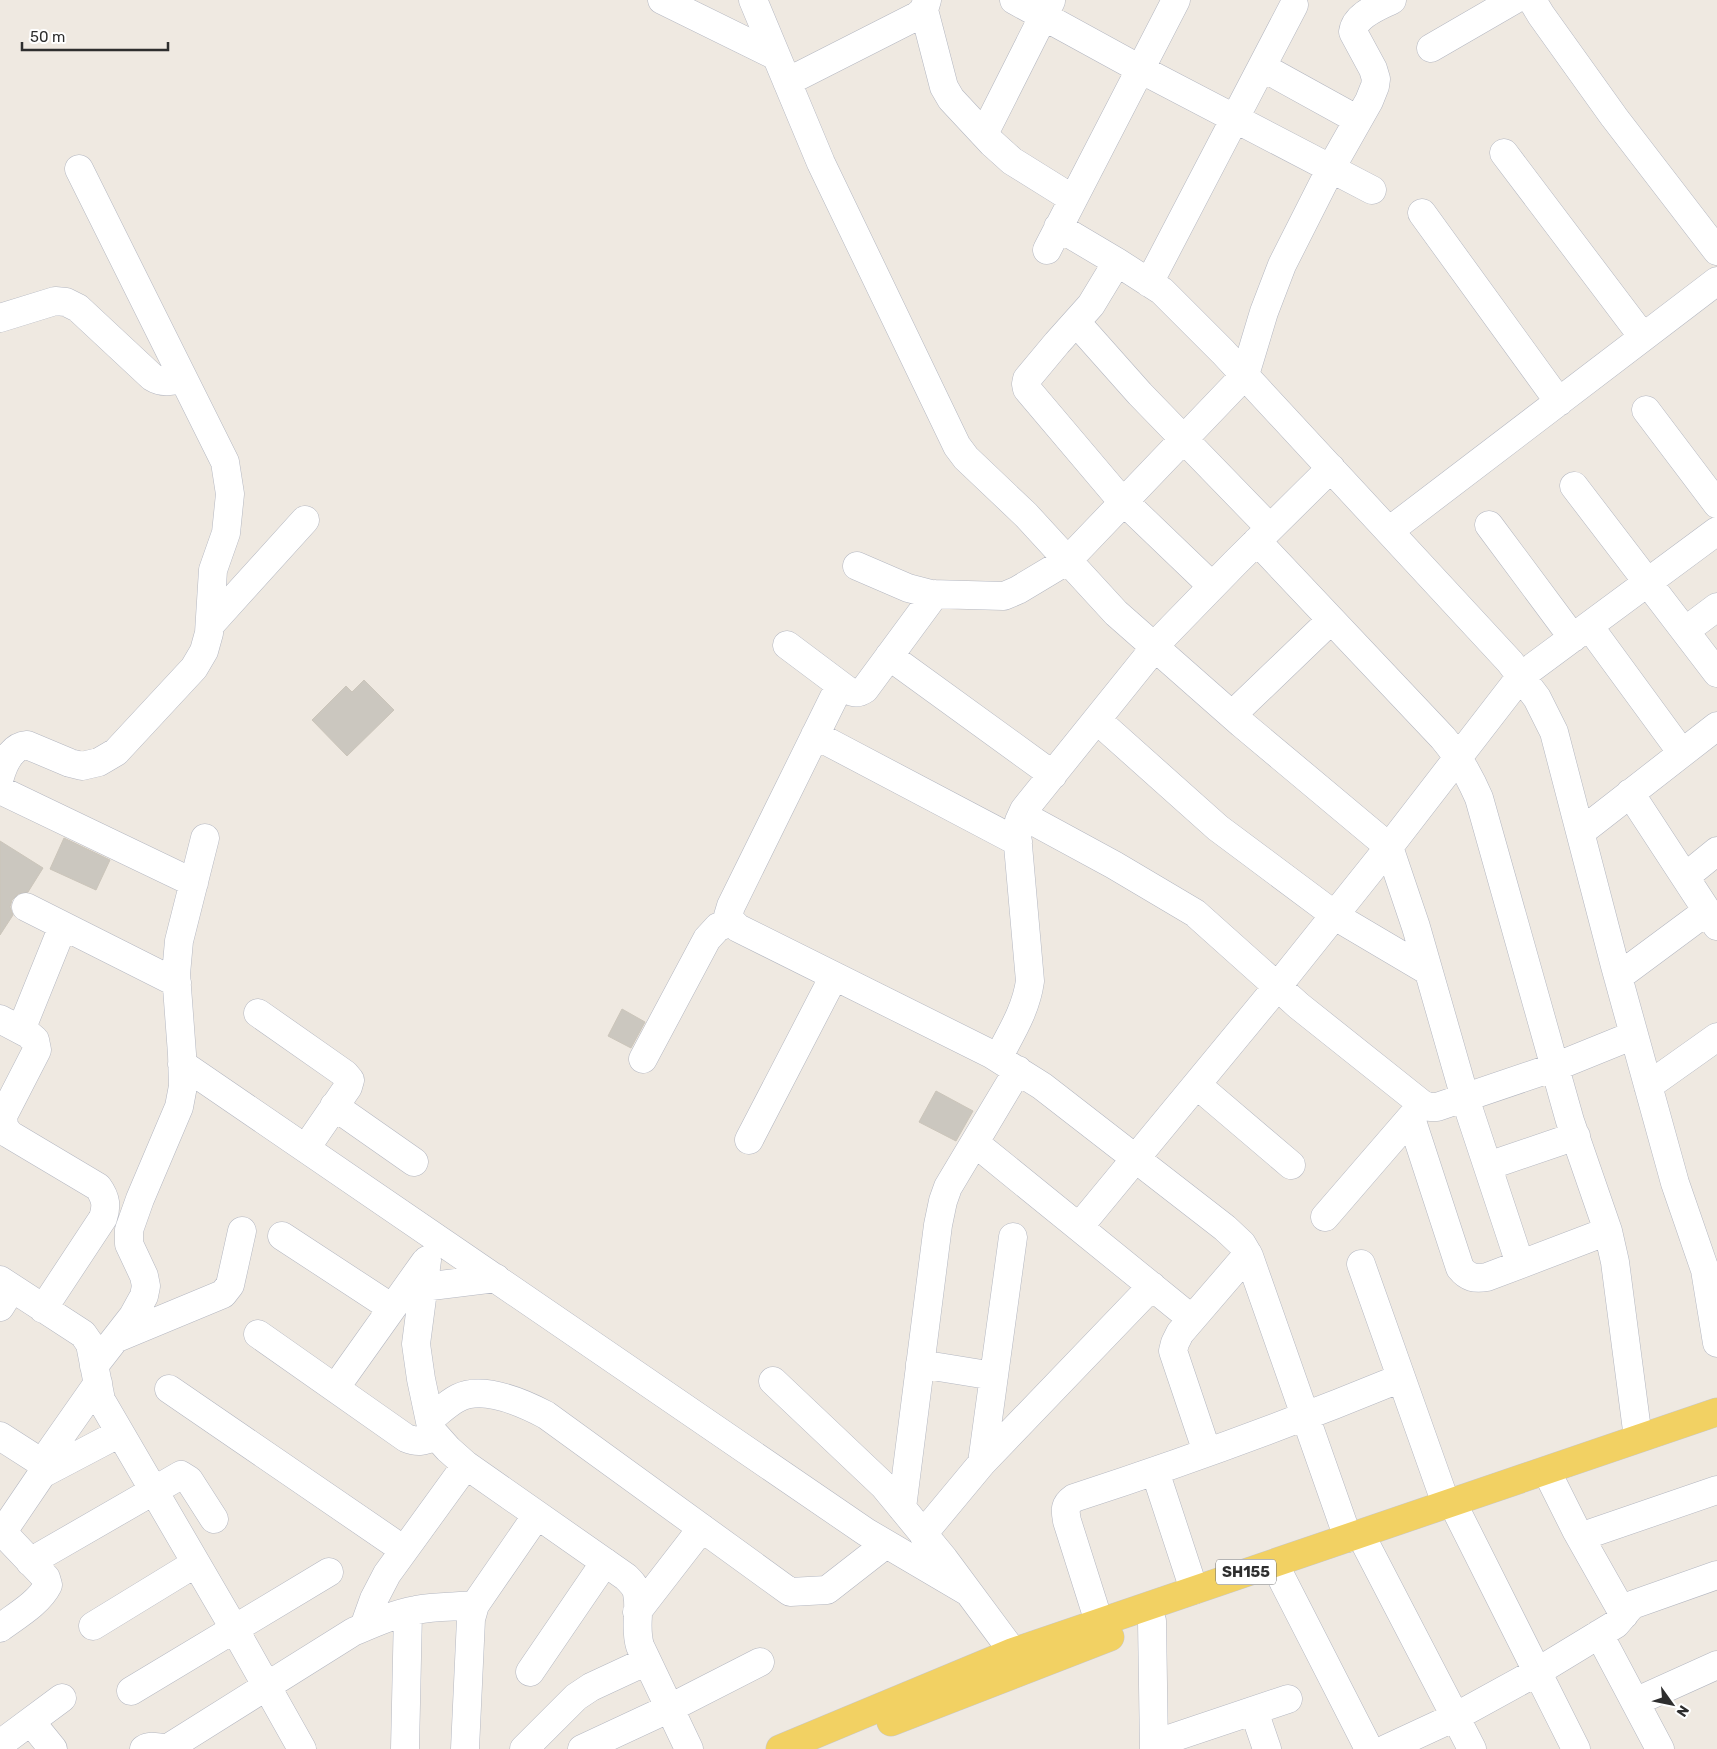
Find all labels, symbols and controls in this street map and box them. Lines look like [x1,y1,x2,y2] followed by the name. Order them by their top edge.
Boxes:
[22,20,169,52] scale bar
[30,28,65,46] text: 50 m
[1216,1560,1276,1584] road number: SH155
[1647,1679,1697,1729] north arrow
[1673,1702,1692,1720] text: N

